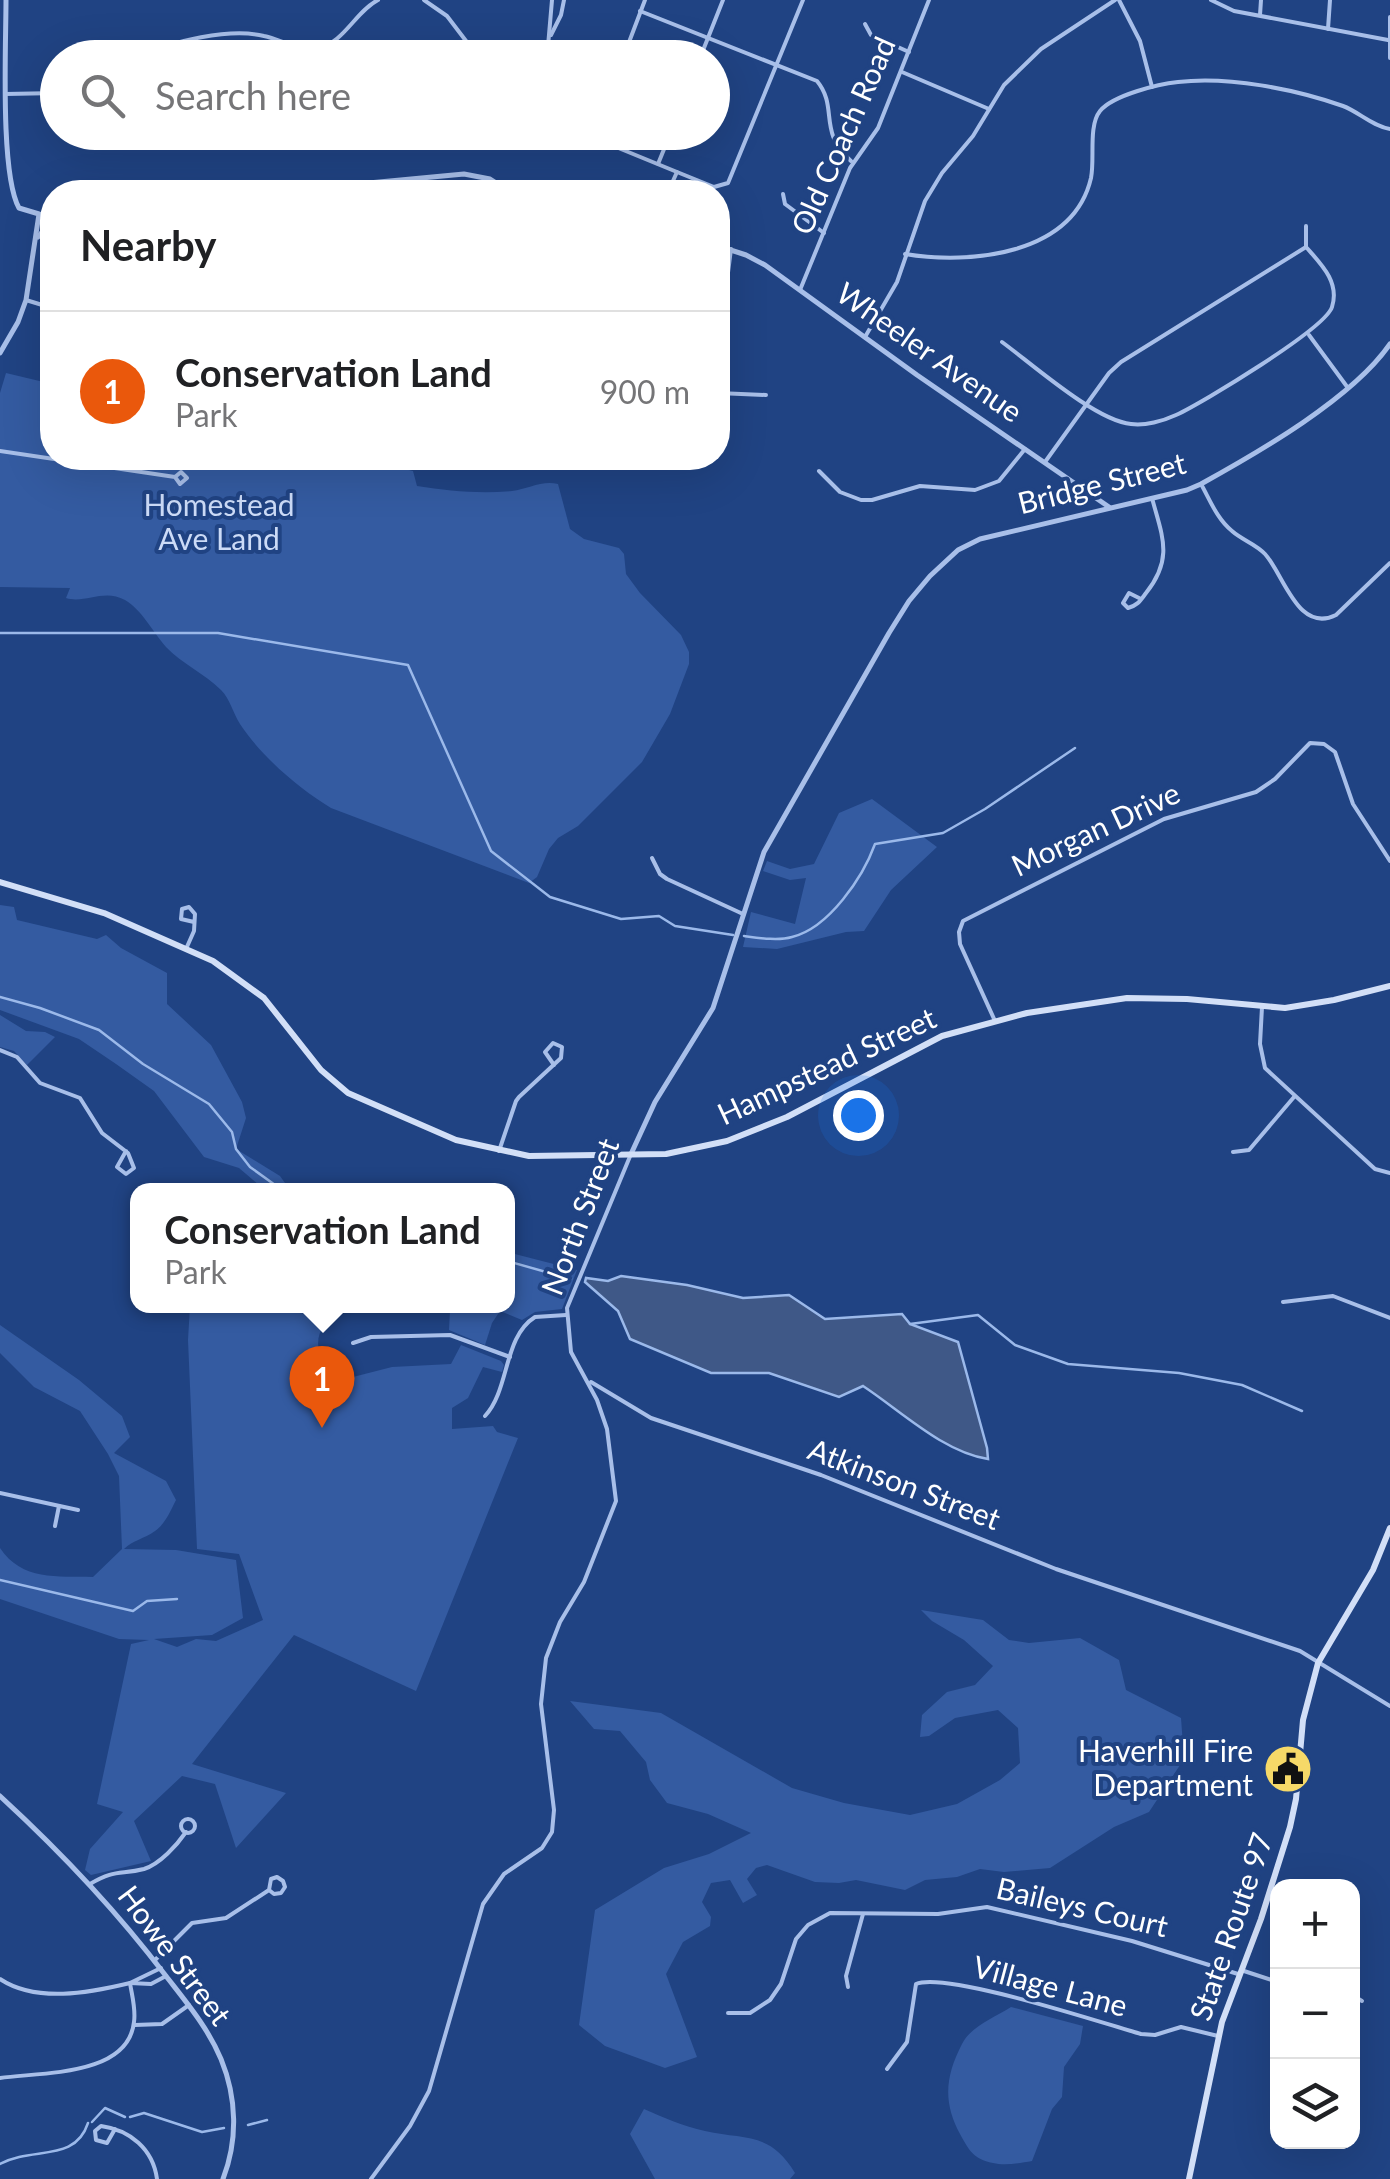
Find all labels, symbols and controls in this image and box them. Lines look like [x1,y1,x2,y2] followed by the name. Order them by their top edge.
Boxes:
[783,31,902,239] street label: Old Coach Road
[40,40,730,150] search box
[75,68,130,123] icon: search
[155,72,351,118] text: Search here
[80,220,217,270] text: Nearby
[830,274,1030,429] street label: Wheeler Avenue
[175,349,492,395] text: Conservation Land
[103,372,122,411] text: 1
[600,372,690,411] text: 900 m
[175,395,238,434] text: Park
[1014,444,1189,520] street label: Bridge Street
[143,486,295,556] park label: Homestead Ave Land
[1005,774,1185,883] street label: Morgan Drive
[711,999,941,1132] street label: Hampstead Street
[833,1090,884,1141] your location
[533,1133,626,1300] street label: North Street
[130,1183,515,1313] popup
[164,1206,481,1252] text: Conservation Land
[164,1252,227,1291] text: Park
[290,1346,354,1428] pin: 1
[804,1430,1006,1536] street label: Atkinson Street
[1078,1732,1253,1802] place label: Haverhill Fire Department
[1262,1743,1314,1795] public building icon: Haverhill Fire Department
[1181,1828,1279,2025] street label: State Route 97
[993,1869,1172,1943] street label: Baileys Court
[112,1878,240,2032] street label: Howe Street
[1270,1879,1360,2149] map controls
[1270,1879,1360,1969] button: +
[969,1947,1132,2023] street label: Village Lane
[1270,1969,1360,2059] button: −
[1270,2059,1360,2149] button: layers

